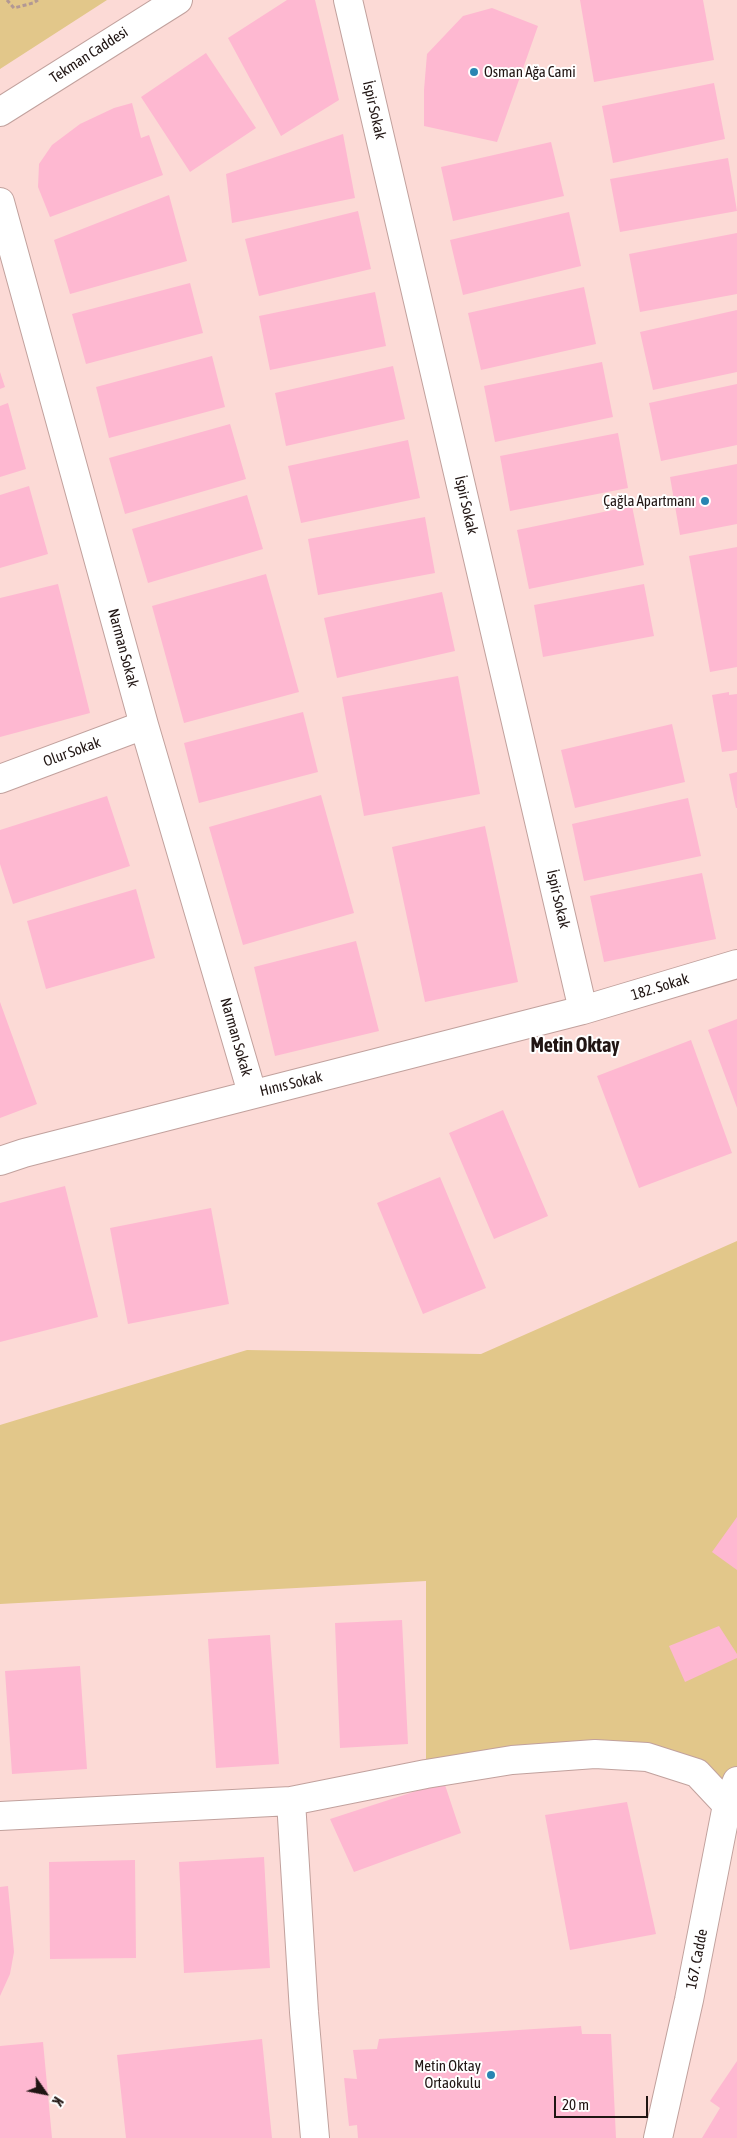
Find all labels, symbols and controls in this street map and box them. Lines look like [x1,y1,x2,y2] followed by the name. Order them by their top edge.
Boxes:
[46,23,132,87] street label: Tekman Caddesi
[484,63,576,81] place label: Osman Ağa Cami
[468,66,480,78] marker: Osman Ağa Cami
[359,79,389,141] street label: İspir Sokak
[451,474,481,536] street label: İspir Sokak
[603,492,695,510] place label: Çağla Apartmanı
[699,495,711,507] marker: Çağla Apartmanı
[104,607,142,689] street label: Narman Sokak
[41,733,103,771] street label: Olur Sokak
[543,868,573,930] street label: İspir Sokak
[629,970,691,1004] street label: 182. Sokak
[216,996,256,1078] street label: Narman Sokak
[530,1034,620,1058] district label: Metin Oktay
[258,1068,324,1100] street label: Hınıs Sokak
[682,1928,712,1990] street label: 167. Cadde
[414,2057,481,2092] place label: Metin Oktay Ortaokulu
[20,2068,70,2118] north arrow
[485,2069,497,2081] marker: Metin Oktay Ortaokulu
[557,2086,651,2118] scale bar
[49,2094,66,2108] text: K
[562,2096,589,2113] text: 20 m

